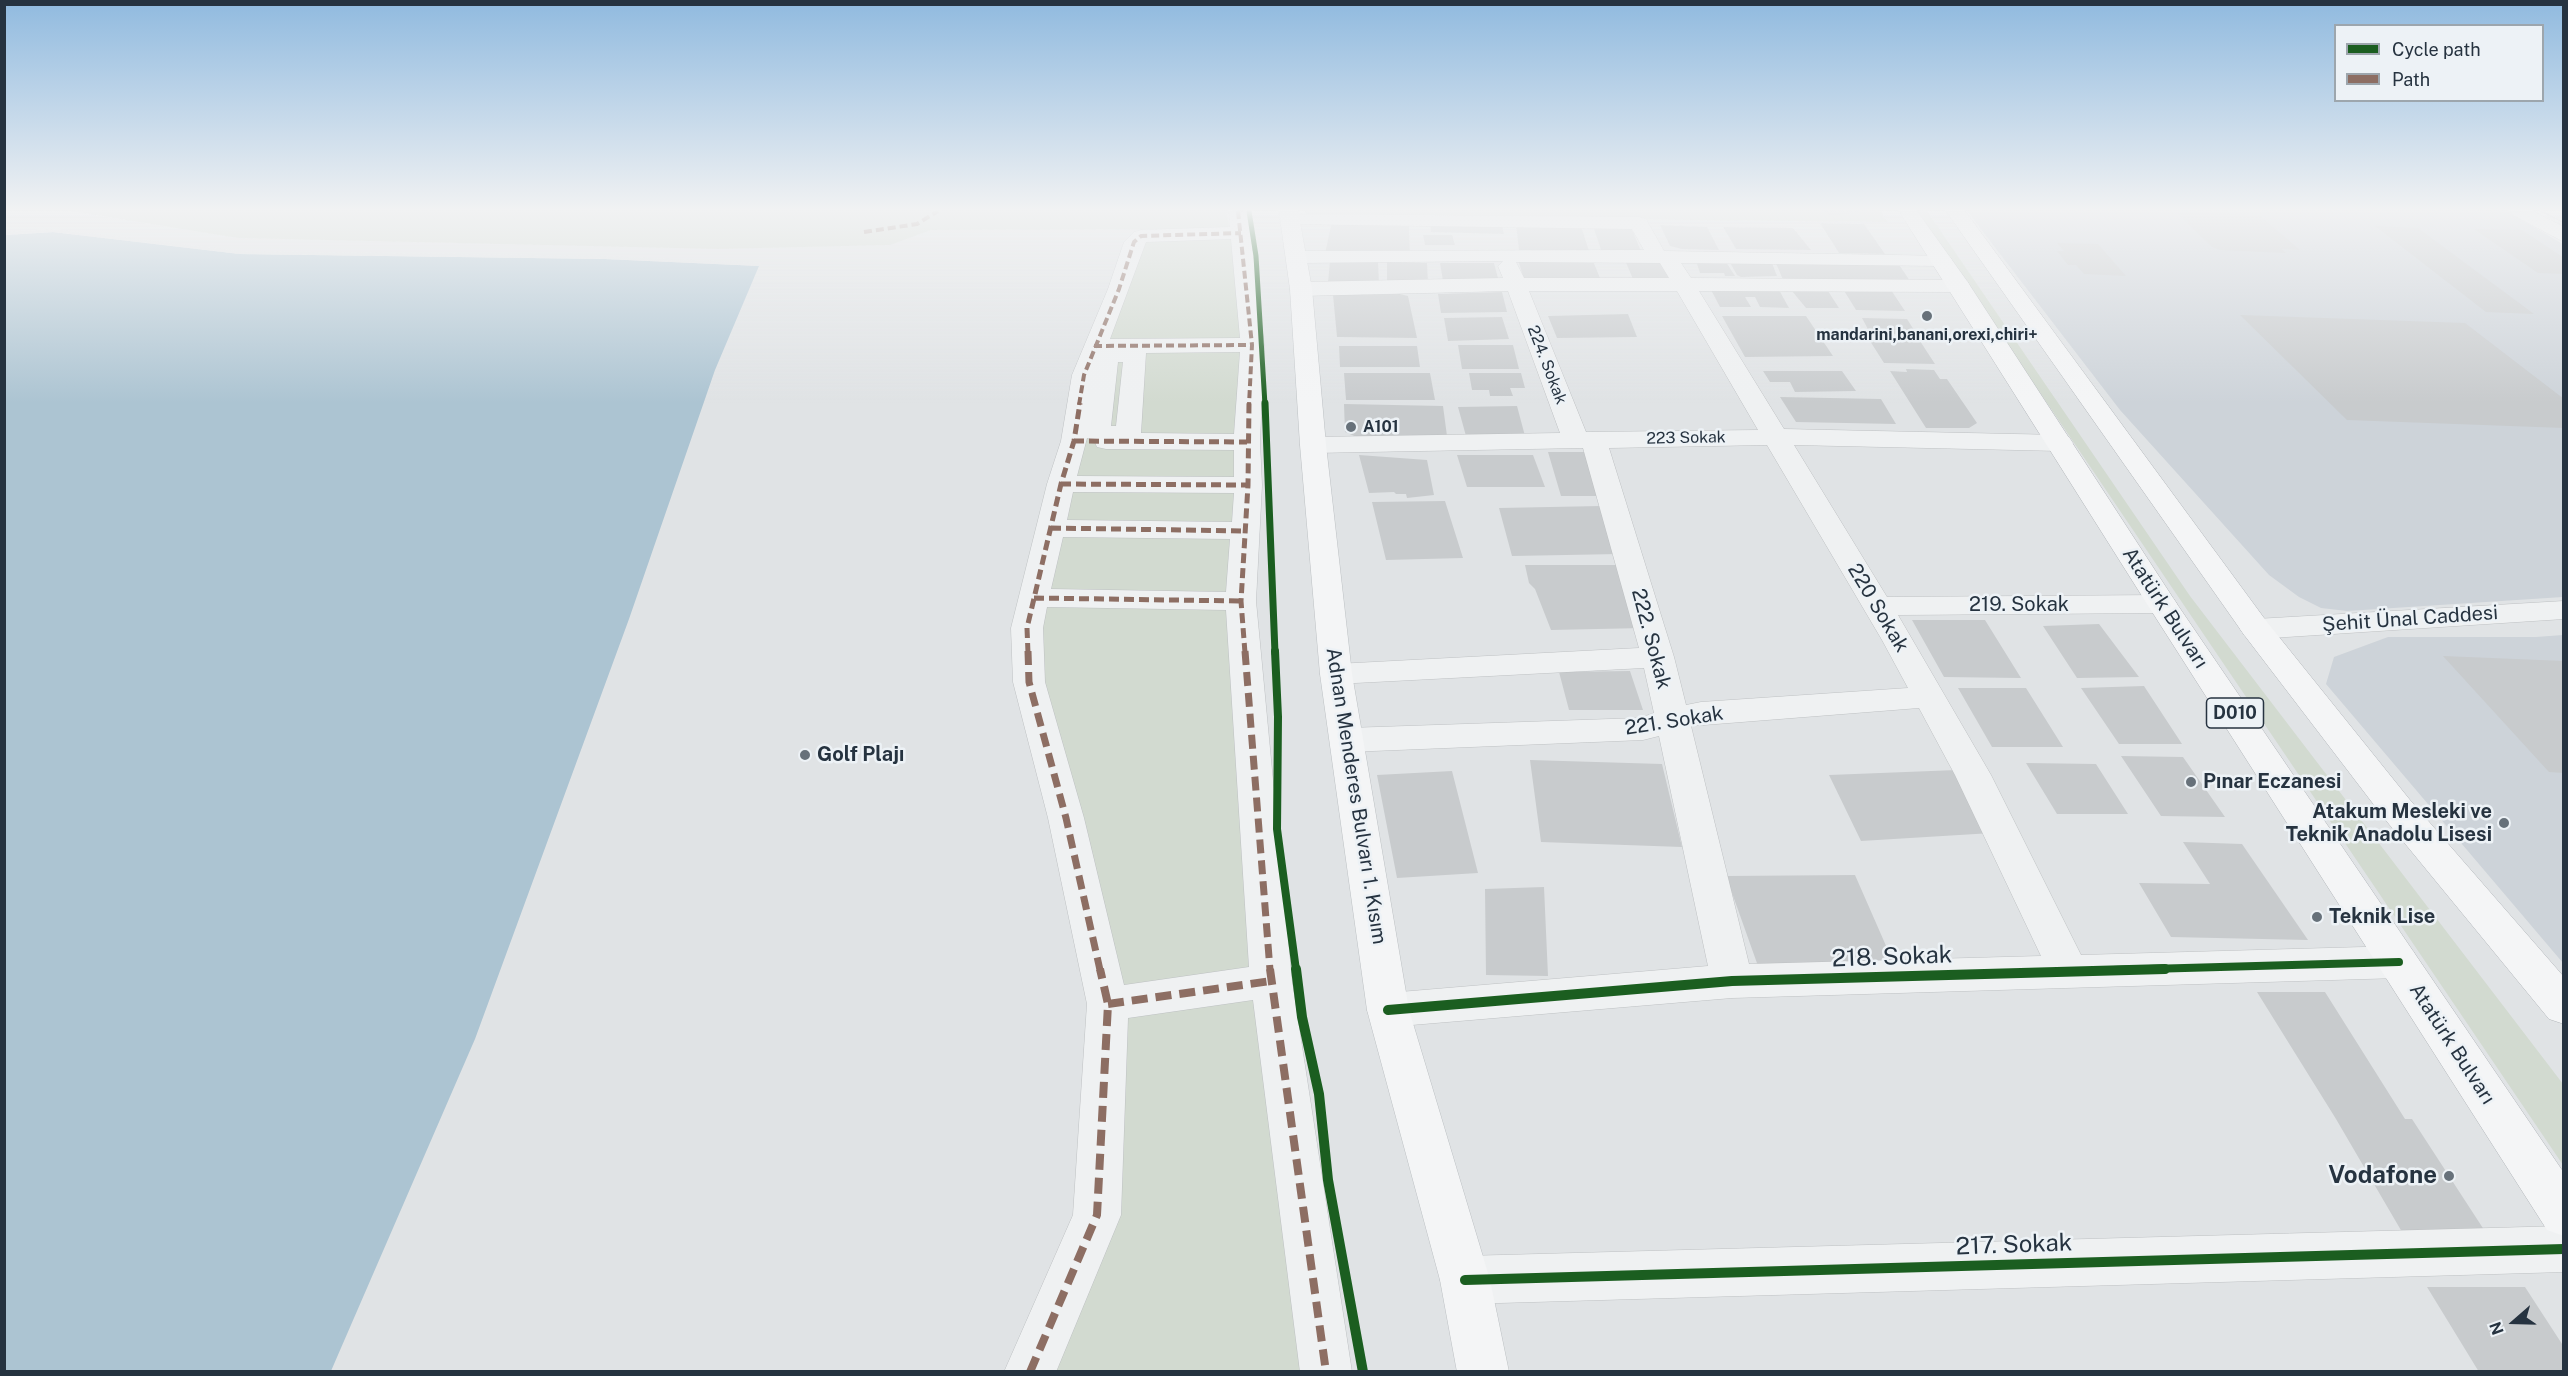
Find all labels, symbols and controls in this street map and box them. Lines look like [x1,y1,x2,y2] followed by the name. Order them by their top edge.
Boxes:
[2334,24,2544,102] legend
[2392,39,2481,60] text: Cycle path
[2392,69,2430,90] text: Path
[1920,309,1934,323] marker: mandarini,banani,orexi,chiri+
[1523,323,1571,407] street label: 224. Sokak
[1816,325,2038,345] place label: mandarini,banani,orexi,chiri+
[1363,417,1399,437] place label: A101
[1344,420,1358,434] marker: A101
[1646,428,1726,448] street label: 223 Sokak
[2117,543,2213,673] street label: Atatürk Bulvarı
[1842,559,1914,657] street label: 220 Sokak
[1626,586,1676,692] street label: 222. Sokak
[1969,593,2069,617] street label: 219. Sokak
[2321,601,2499,637] street label: Şehit Ünal Caddesi
[1321,646,1391,946] street label: Adnan Menderes Bulvarı 1. Kısım
[2206,698,2264,728] road number: D010
[1623,701,1725,741] street label: 221. Sokak
[817,743,904,767] place label: Golf Plajı
[798,748,812,762] marker: Golf Plajı
[2203,770,2341,794] place label: Pınar Eczanesi
[2184,775,2198,789] marker: Pınar Eczanesi
[2286,800,2492,847] place label: Atakum Mesleki ve Teknik Anadolu Lisesi
[2497,816,2511,830] marker: Atakum Mesleki ve Teknik Anadolu Lisesi
[2329,905,2435,929] place label: Teknik Lise
[2310,910,2324,924] marker: Teknik Lise
[1831,941,1953,973] street label: 218. Sokak
[2404,979,2500,1109] street label: Atatürk Bulvarı
[2328,1162,2437,1190] place label: Vodafone
[2442,1169,2456,1183] marker: Vodafone
[1955,1229,2073,1261] street label: 217. Sokak
[2484,1292,2544,1352] north arrow
[2486,1319,2508,1337] text: N

